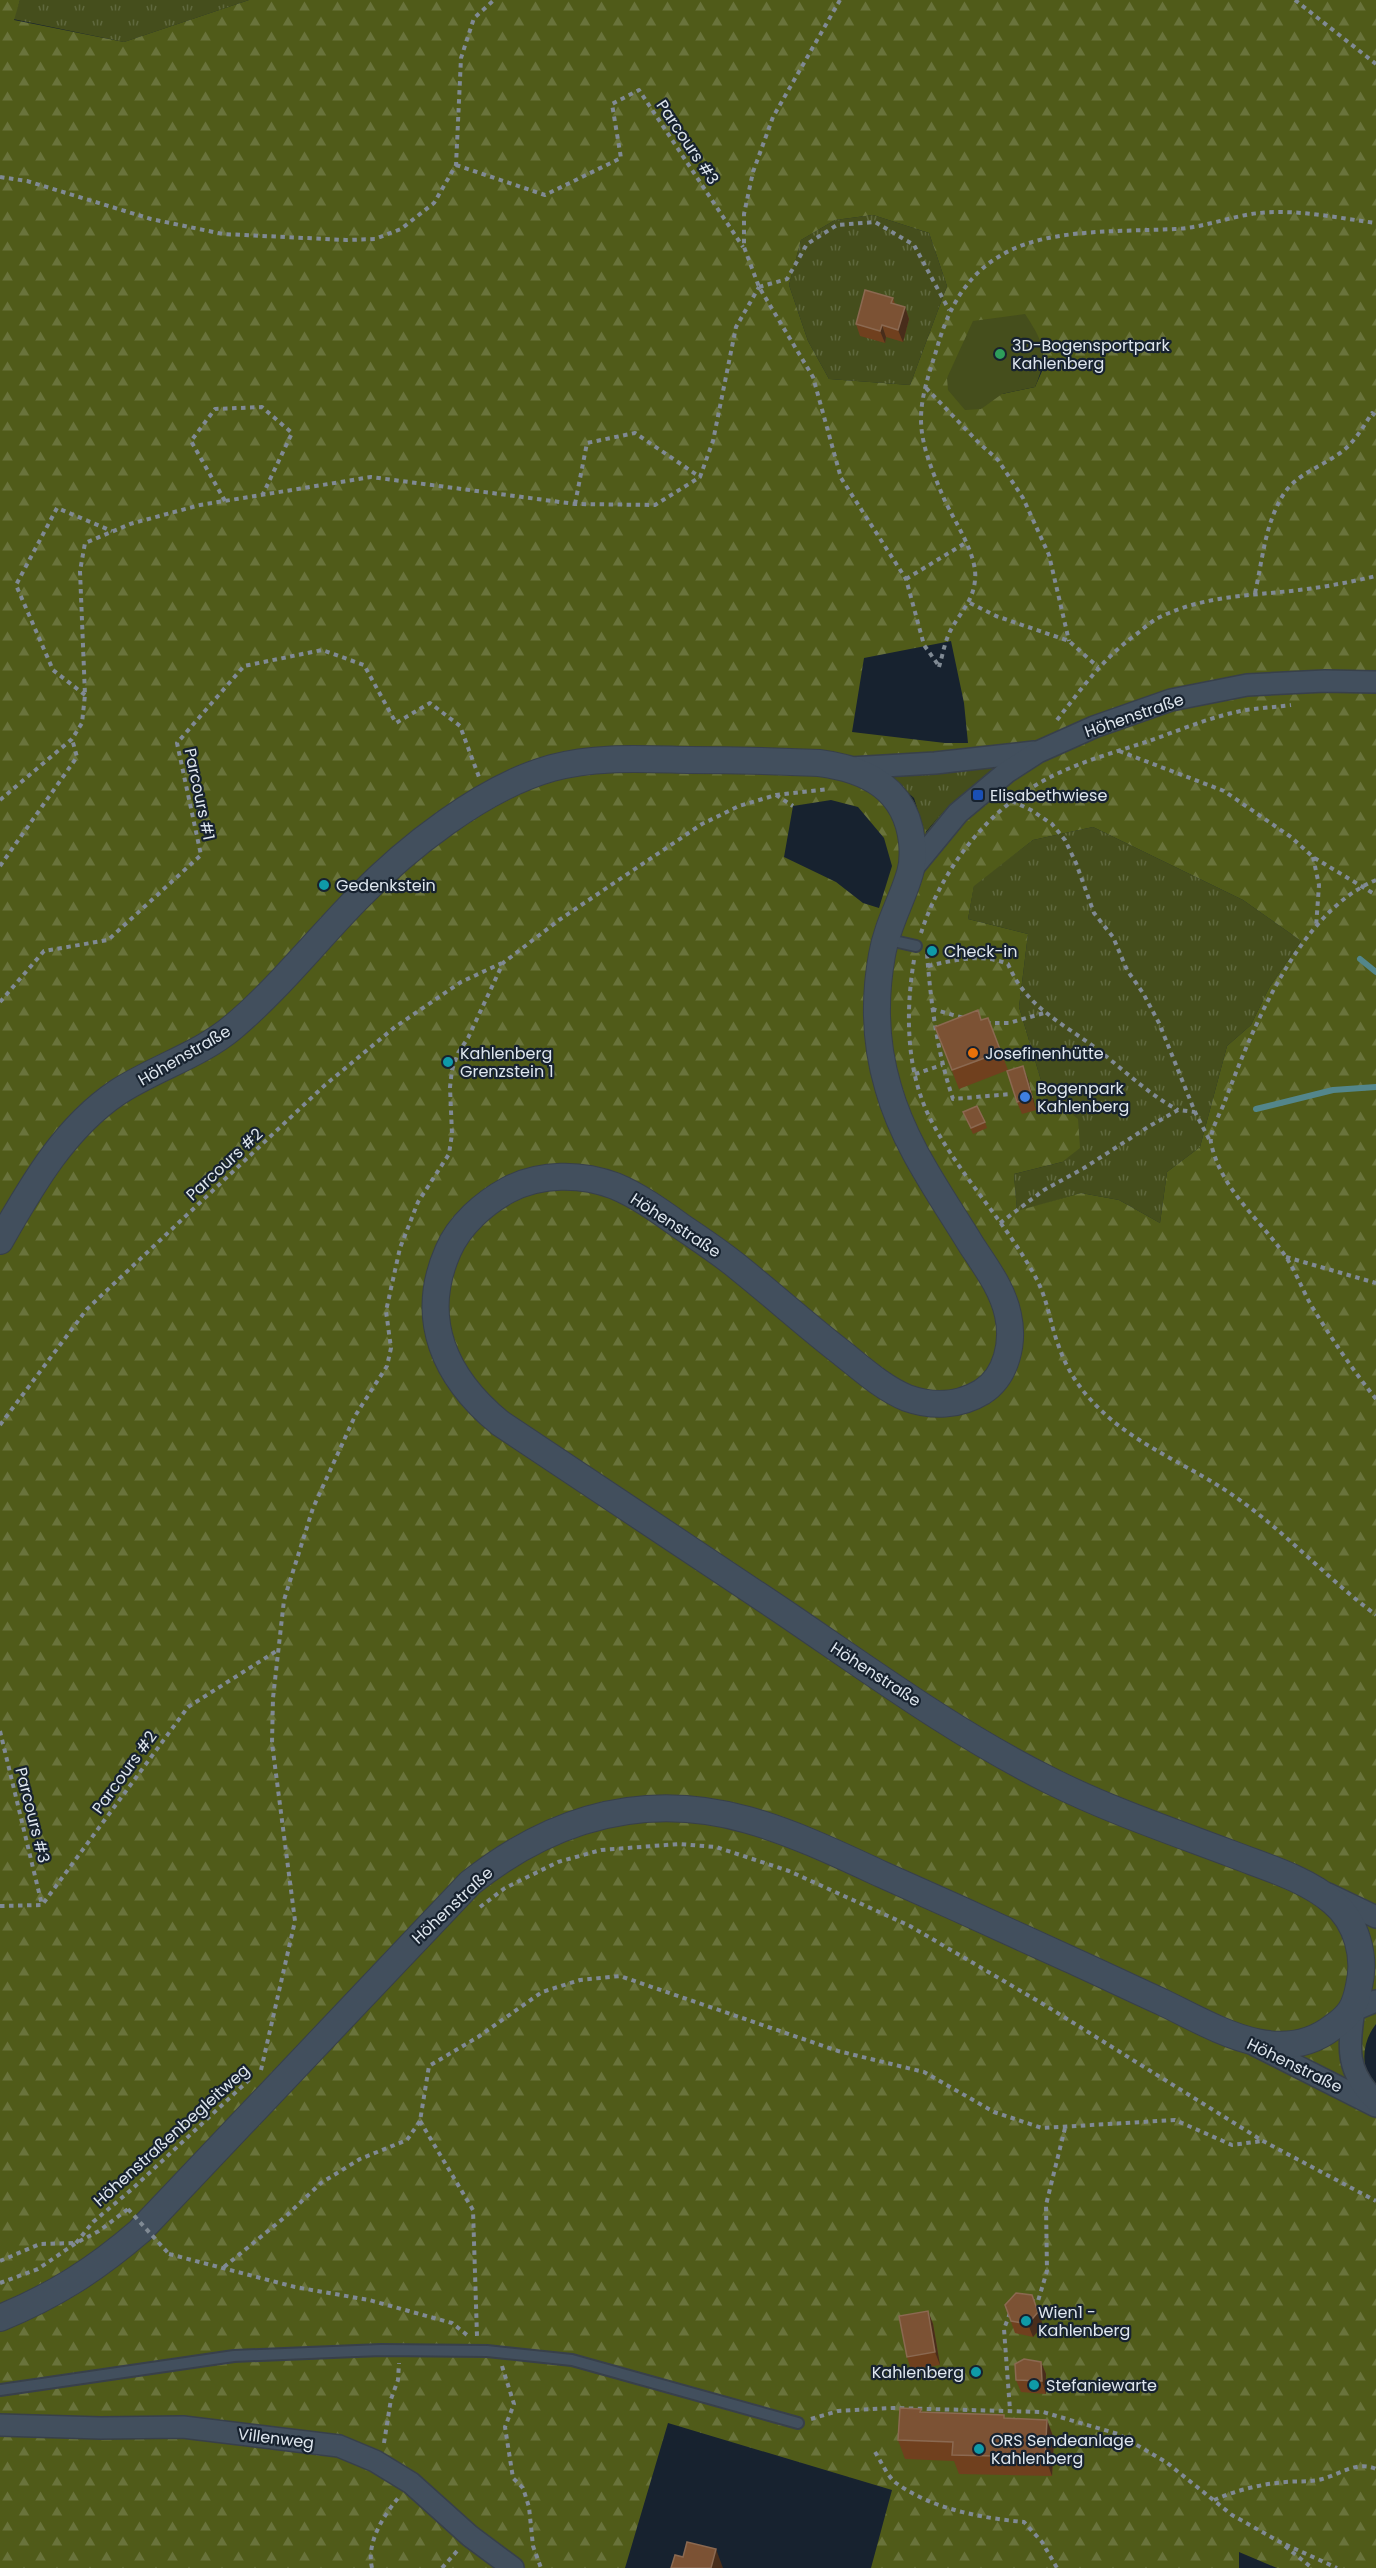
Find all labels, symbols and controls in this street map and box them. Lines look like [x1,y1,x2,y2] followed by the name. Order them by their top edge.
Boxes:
[651,95,724,189] street label: Parcours #3
[1012,334,1170,375] place label: 3D-Bogensportpark Kahlenberg
[993,347,1007,361] marker: 3D-Bogensportpark Kahlenberg
[1081,688,1187,743] street label: Höhenstraße
[179,746,220,842] street label: Parcours #1
[990,784,1107,807] place label: Elisabethwiese
[971,788,985,802] marker: Elisabethwiese
[336,874,436,897] place label: Gedenkstein
[317,878,331,892] marker: Gedenkstein
[944,940,1017,963] place label: Check-in
[925,944,939,958] marker: Check-in
[134,1020,235,1091] street label: Höhenstraße
[460,1042,554,1083] place label: Kahlenberg Grenzstein 1
[985,1042,1104,1065] place label: Josefinenhütte
[966,1046,980,1060] marker: Josefinenhütte
[441,1055,455,1069] marker: Kahlenberg Grenzstein 1
[1037,1077,1129,1118] place label: Bogenpark Kahlenberg
[1018,1090,1032,1104] marker: Bogenpark Kahlenberg
[181,1123,268,1206] street label: Parcours #2
[626,1188,725,1263] street label: Höhenstraße
[826,1637,925,1712] street label: Höhenstraße
[86,1726,162,1818] street label: Parcours #2
[10,1765,55,1865] street label: Parcours #3
[407,1862,498,1949] street label: Höhenstraße
[1243,2032,1346,2099] street label: Höhenstraße
[88,2059,254,2212] street label: Höhenstraßenbegleitweg
[1038,2301,1130,2342] place label: Wien1 - Kahlenberg
[1019,2314,1033,2328] marker: Wien1 - Kahlenberg
[872,2361,964,2384] place label: Kahlenberg
[969,2365,983,2379] marker: Kahlenberg
[1046,2374,1157,2397] place label: Stefaniewarte
[1027,2378,1041,2392] marker: Stefaniewarte
[237,2422,315,2455] street label: Villenweg
[991,2429,1134,2470] place label: ORS Sendeanlage Kahlenberg
[972,2442,986,2456] marker: ORS Sendeanlage Kahlenberg

